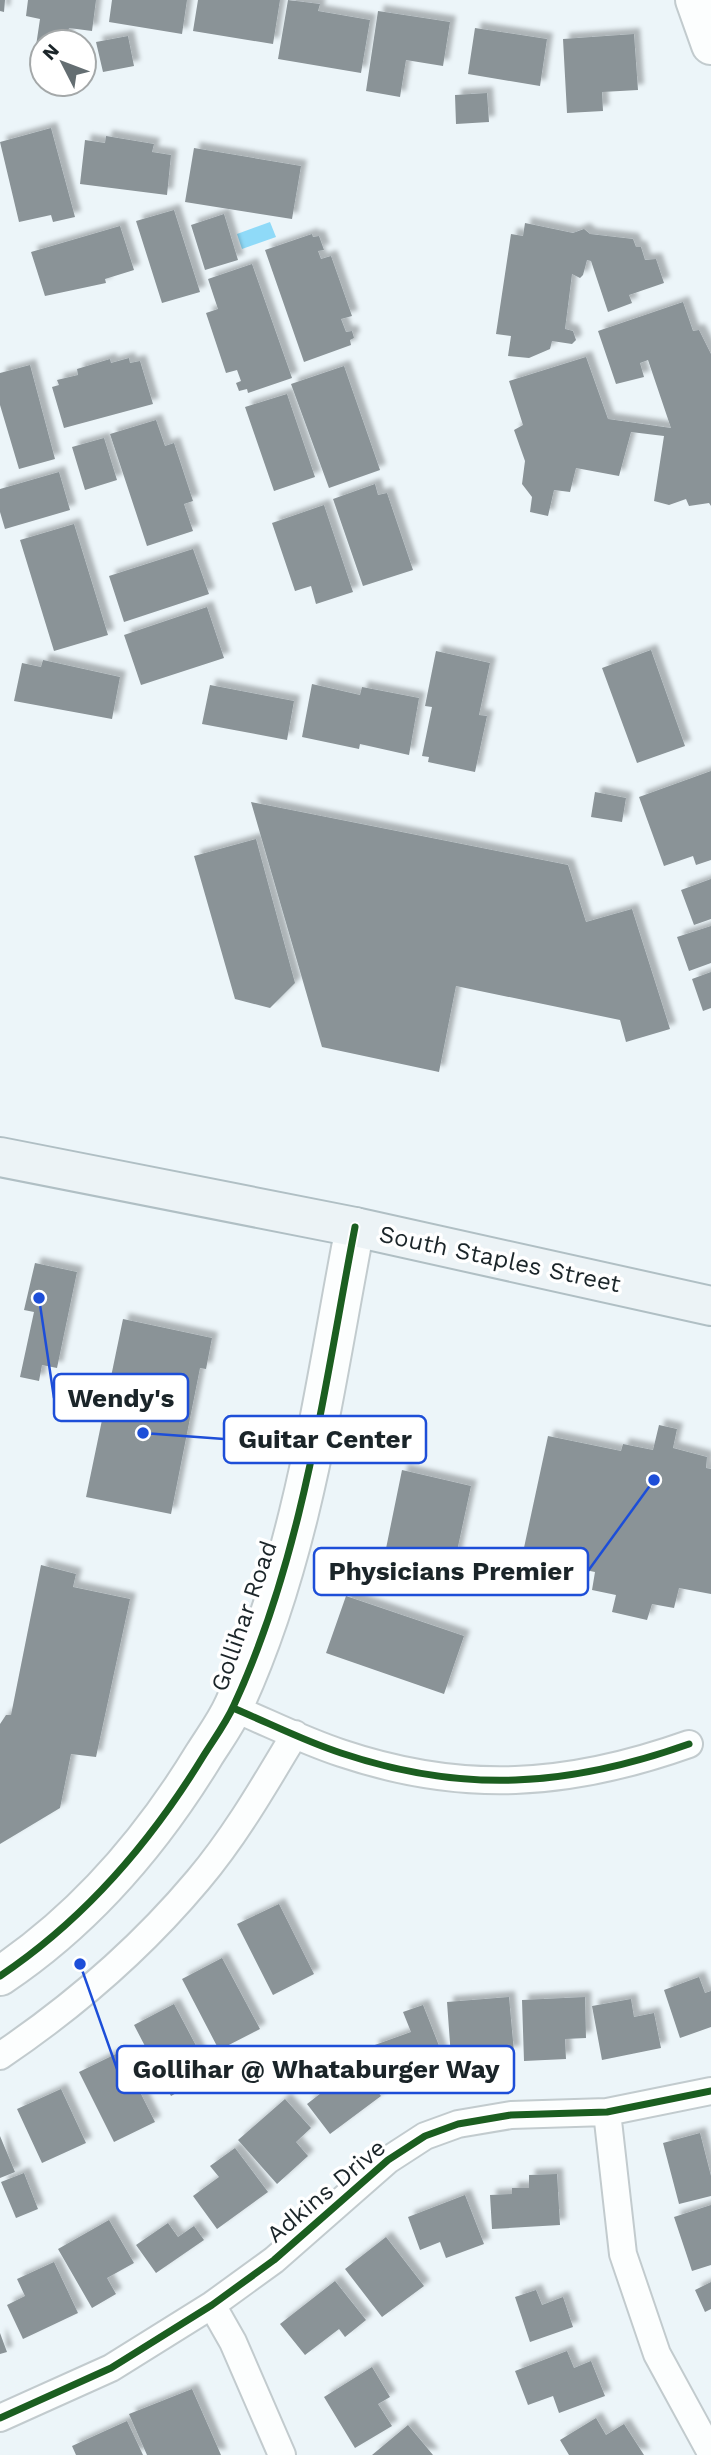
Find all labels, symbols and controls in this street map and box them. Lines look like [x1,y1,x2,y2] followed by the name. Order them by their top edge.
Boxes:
[28,28,98,98] north arrow
[37,39,64,65] text: N
[377,1220,623,1298] street label: South Staples Street
[54,1374,188,1421] callout: Wendy's
[68,1383,175,1413] text: Wendy's
[224,1416,426,1463] callout: Guitar Center
[238,1424,413,1454] text: Guitar Center
[205,1537,283,1695] street label: Gollihar Road
[314,1548,588,1595] callout: Physicians Premier
[328,1556,574,1586] text: Physicians Premier
[117,2046,514,2093] callout: Gollihar @ Whataburger Way
[132,2054,500,2084] text: Gollihar @ Whataburger Way
[261,2133,391,2249] street label: Adkins Drive

